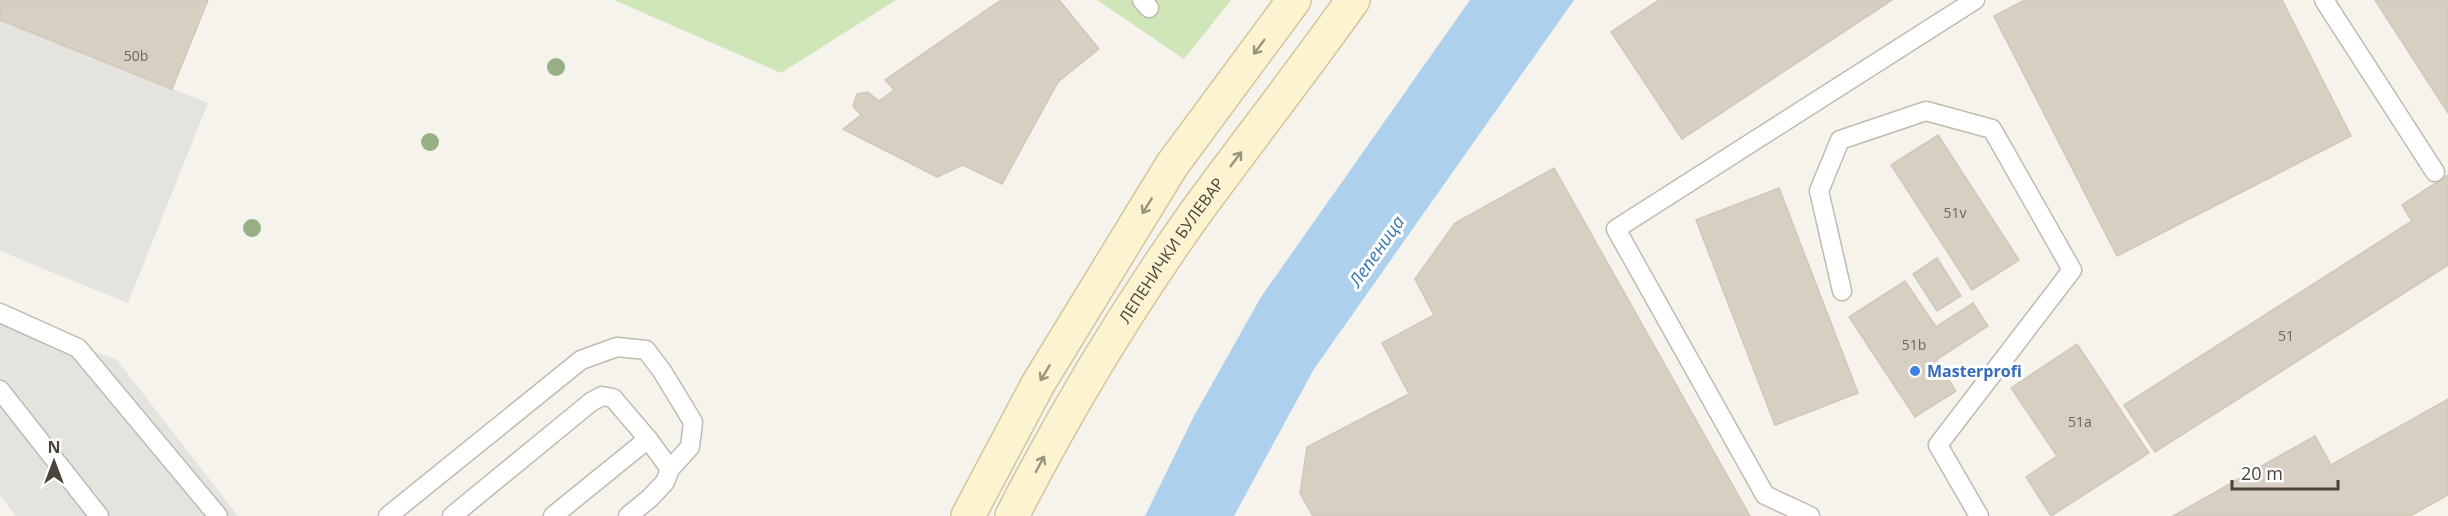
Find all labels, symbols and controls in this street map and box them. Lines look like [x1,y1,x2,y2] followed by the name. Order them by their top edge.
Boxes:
[1253,38,1265,54] one-way arrow
[124,46,148,65] house number: 50b
[1229,152,1242,168] one-way arrow
[1113,173,1229,327] street label: ЛЕПЕНИЧКИ БУЛЕВАР
[1140,197,1152,214] one-way arrow
[1943,203,1967,222] house number: 51v
[1342,211,1409,292] water label: Лепеница
[2278,326,2294,345] house number: 51
[1902,335,1926,354] house number: 51b
[1927,360,2022,382] place label: Masterprofi
[1039,364,1051,381] one-way arrow
[1908,364,1922,378] marker: Masterprofi
[2068,412,2092,431] house number: 51a
[24,432,84,492] north arrow
[47,436,61,458] text: N
[2232,453,2338,491] scale bar
[1034,456,1046,474] one-way arrow
[2241,461,2283,485] text: 20 m

